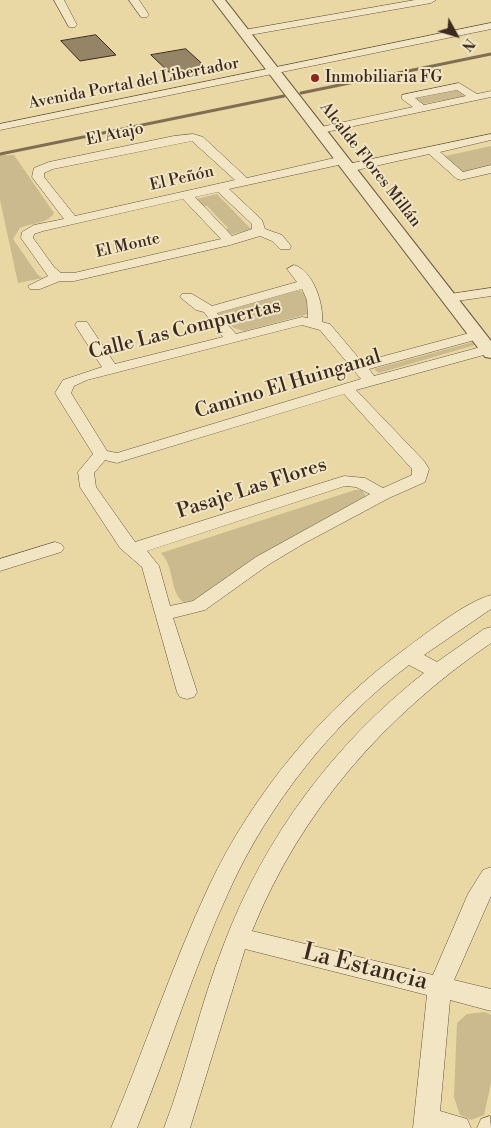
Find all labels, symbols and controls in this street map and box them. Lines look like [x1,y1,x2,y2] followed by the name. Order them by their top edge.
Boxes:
[431,10,481,60] north arrow
[457,34,478,54] text: N
[27,54,241,114] street label: Avenida Portal del Libertador
[325,68,442,88] place label: Inmobiliaria FG
[309,72,321,84] marker: Inmobiliaria FG
[315,99,425,231] street label: Alcalde Flores Millán
[85,120,145,150] street label: El Atajo
[148,162,216,196] street label: El Peñón
[94,229,162,263] street label: El Monte
[86,295,284,365] street label: Calle Las Compuertas
[192,345,384,425] street label: Camino El Huinganal
[174,453,330,525] street label: Pasaje Las Flores
[300,939,430,997] street label: La Estancia

